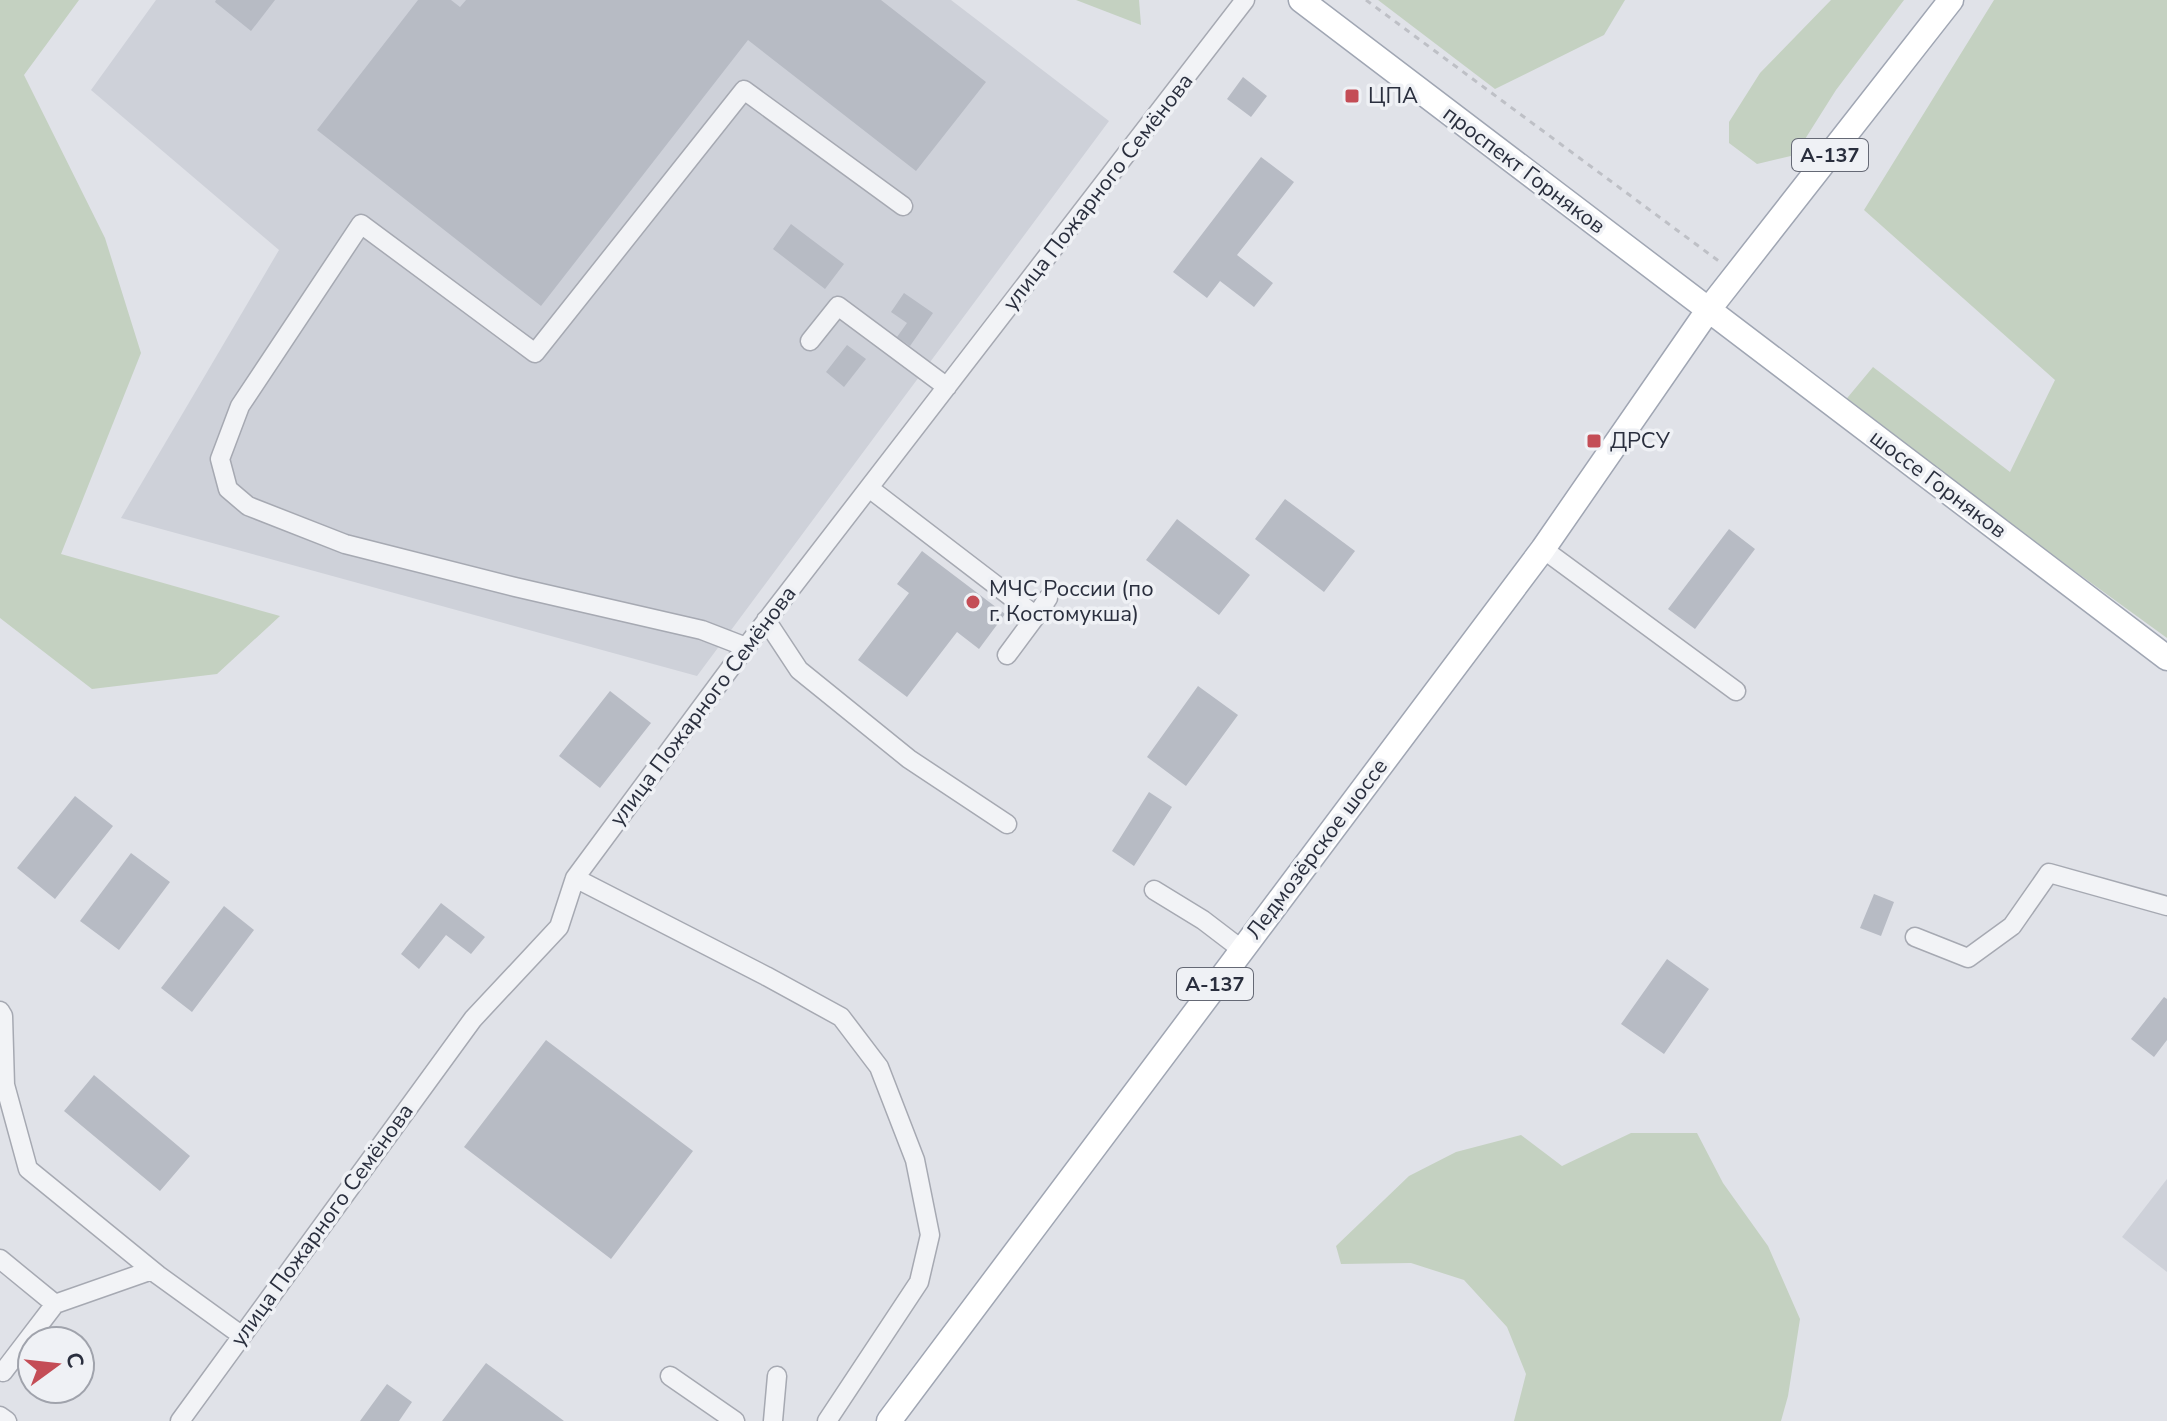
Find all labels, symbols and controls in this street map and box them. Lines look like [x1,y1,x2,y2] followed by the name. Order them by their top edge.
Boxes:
[996,67,1200,317] street label: улица Пожарного Семёнова
[1368,81,1418,111] place label: ЦПА
[1343,87,1361,105] marker: ЦПА
[1437,99,1611,241] street label: проспект Горняков
[1792,139,1868,171] road number: А-137
[1863,423,2013,545] street label: шоссе Горняков
[1610,426,1671,456] place label: ДРСУ
[1585,432,1603,450] marker: ДРСУ
[989,574,1154,629] place label: МЧС России (по г. Костомукша)
[603,580,803,832] street label: улица Пожарного Семёнова
[964,593,982,611] marker: МЧС России (по г. Костомукша)
[1239,753,1395,945] street label: Ледмозёрское шоссе
[1177,968,1253,1000] road number: А-137
[224,1097,420,1353] street label: улица Пожарного Семёнова
[16,1325,96,1405] north arrow
[58,1349,91,1371] text: С

